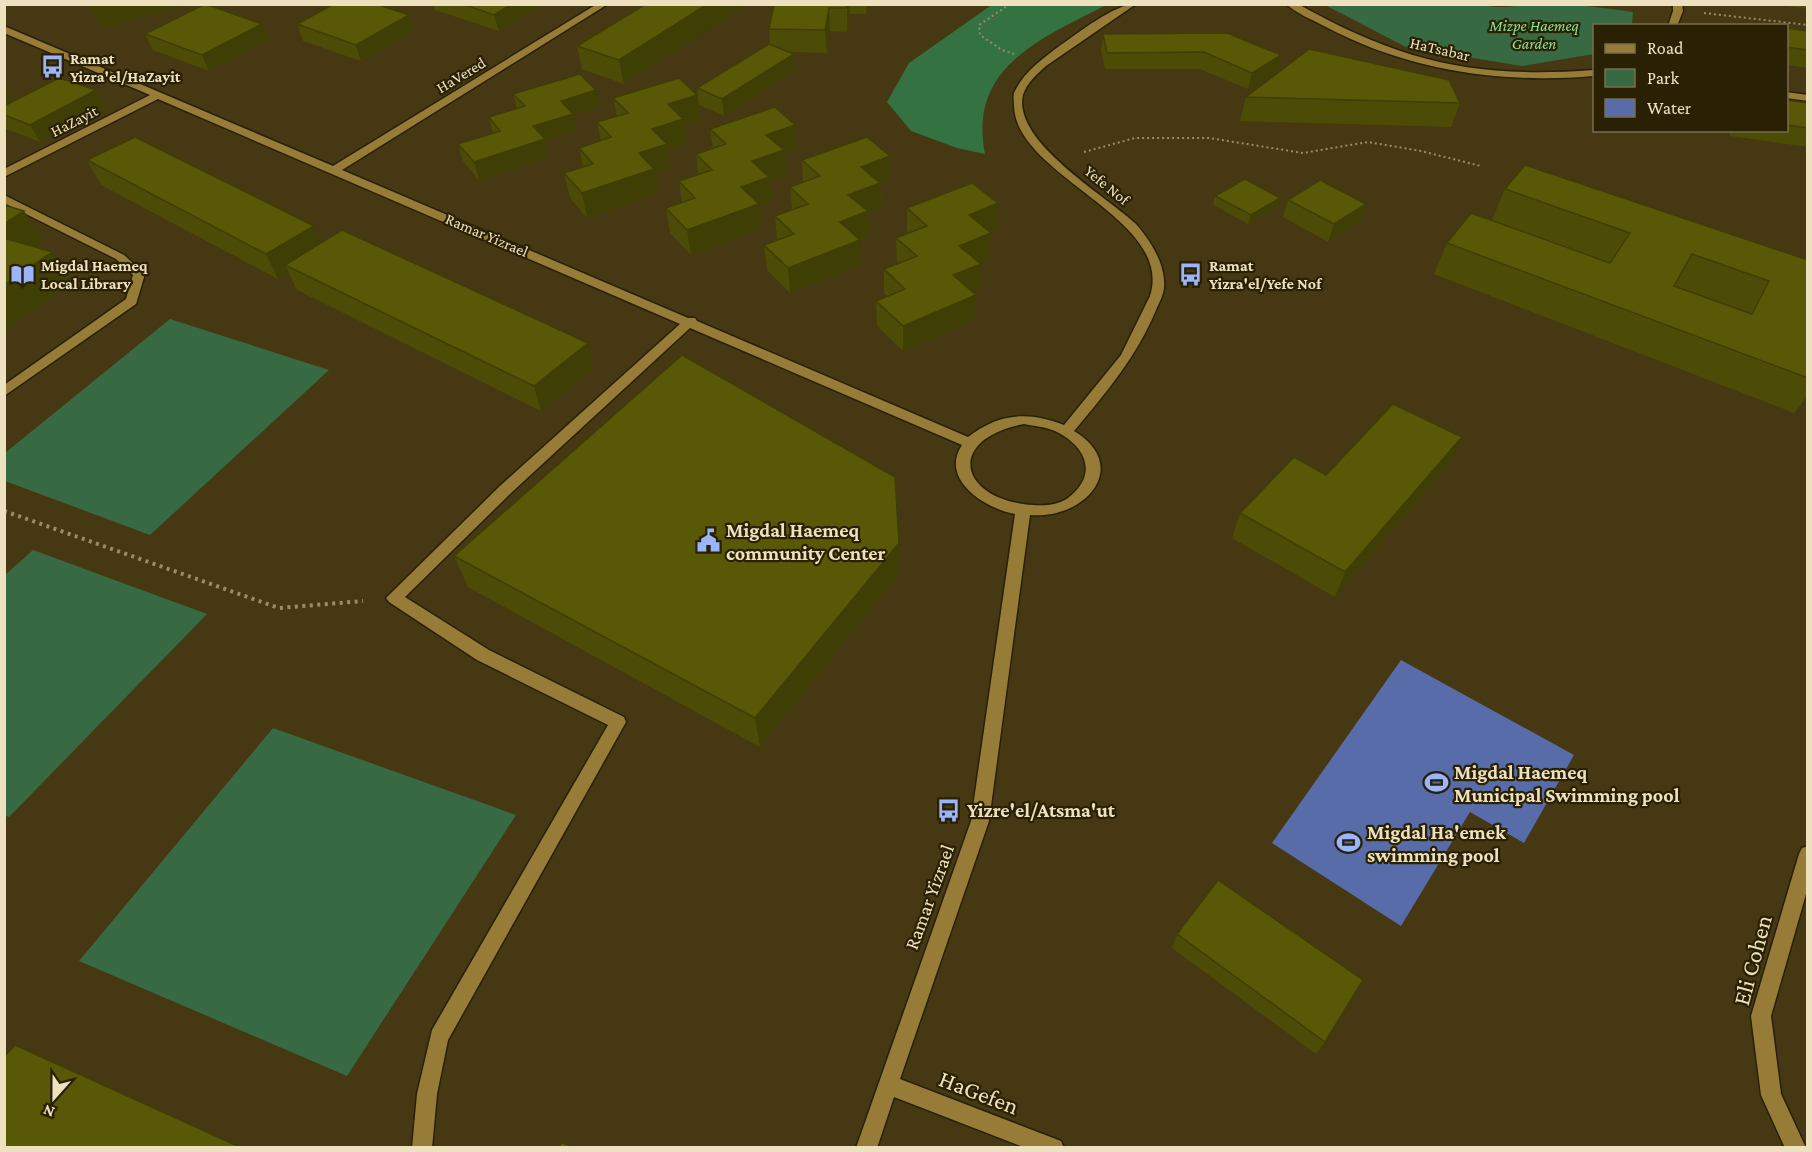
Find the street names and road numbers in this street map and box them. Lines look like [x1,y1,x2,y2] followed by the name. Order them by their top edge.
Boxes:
[1408,34,1472,64] street label: HaTsabar
[433,53,489,96] street label: HaVered
[48,102,101,141] street label: HaZayit
[1081,162,1134,209] street label: Yefe Nof
[443,210,531,260] street label: Ramar Yizrael
[900,842,958,952] street label: Ramar Yizrael
[1727,912,1777,1008] street label: Eli Cohen
[935,1065,1023,1120] street label: HaGefen

